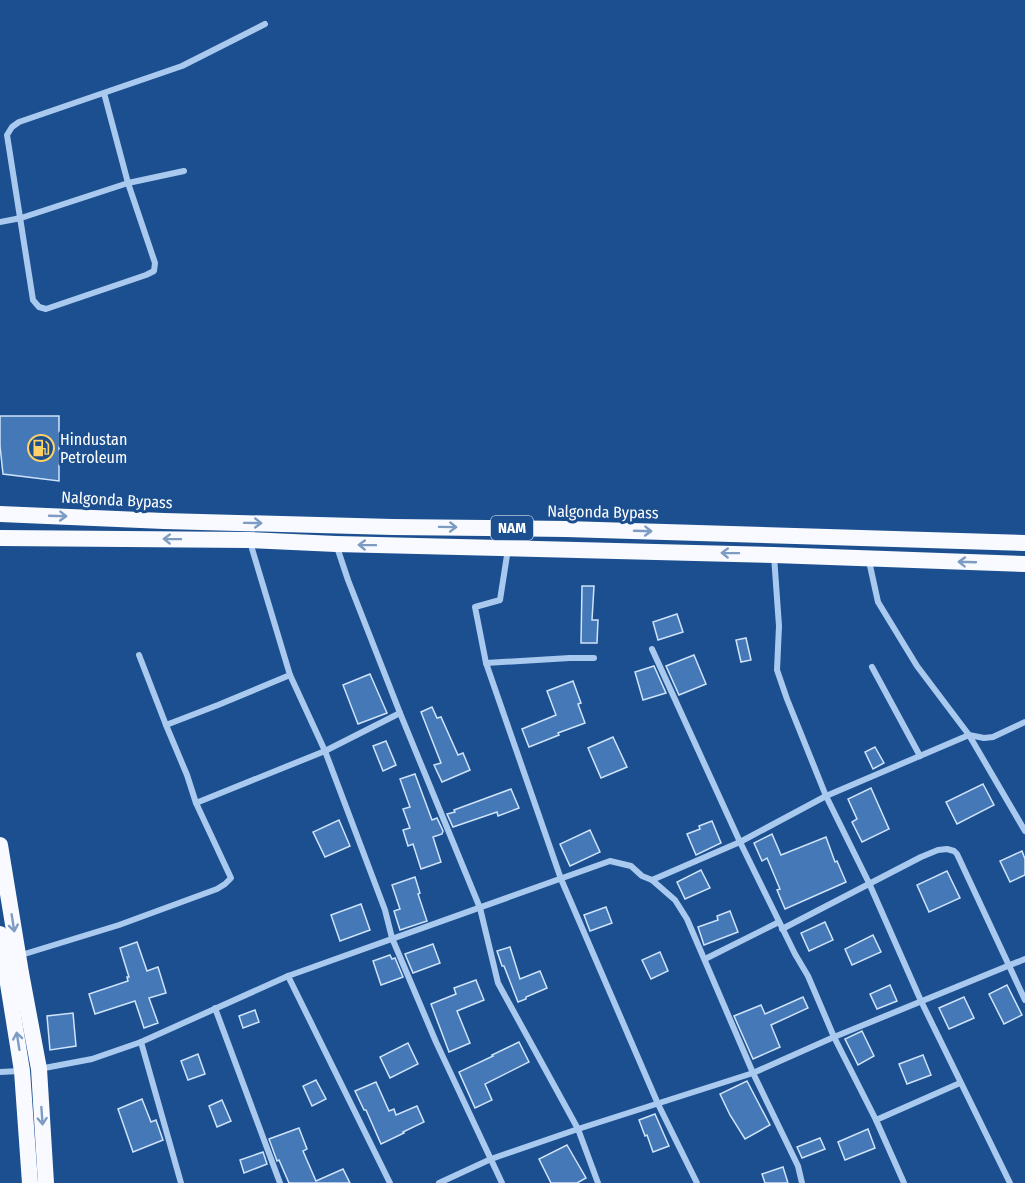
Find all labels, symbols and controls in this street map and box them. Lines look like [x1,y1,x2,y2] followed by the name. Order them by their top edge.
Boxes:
[60,430,127,467] place label: Hindustan Petroleum
[26,433,56,463] fuel station icon: Hindustan Petroleum
[61,488,173,512] street label: Nalgonda Bypass
[547,502,659,522] street label: Nalgonda Bypass
[48,510,68,521] one-way arrow
[491,516,533,540] road number: NAM
[243,517,263,529] one-way arrow
[438,521,458,533] one-way arrow
[633,525,653,537] one-way arrow
[162,533,182,545] one-way arrow
[357,539,377,550] one-way arrow
[720,548,740,559] one-way arrow
[957,556,977,567] one-way arrow
[7,913,18,933] one-way arrow
[12,1032,23,1052] one-way arrow
[37,1105,48,1125] one-way arrow

